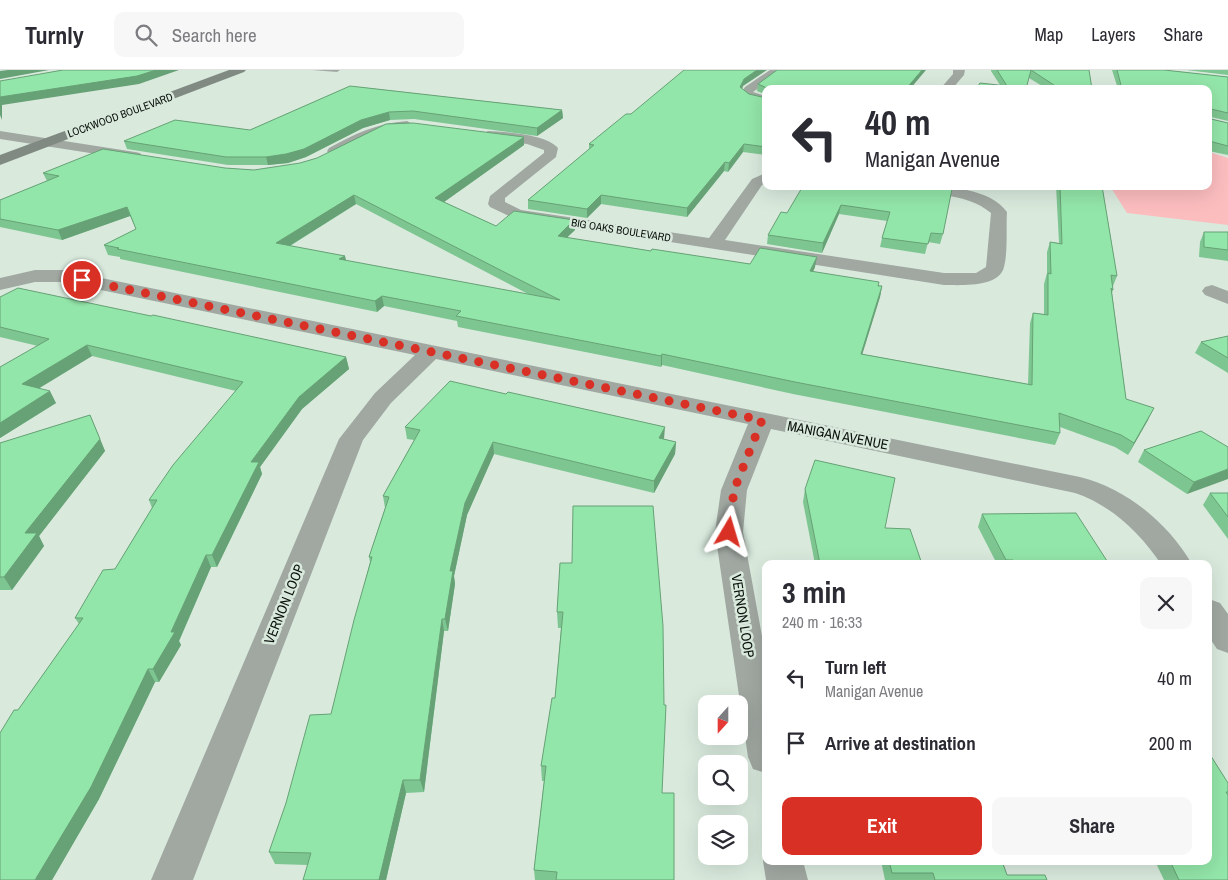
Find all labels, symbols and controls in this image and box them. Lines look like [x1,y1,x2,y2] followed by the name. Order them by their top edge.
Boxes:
[114,12,464,57] search box
[25,19,84,51] text: Turnly
[132,21,160,49] icon: search
[172,22,257,48] text: Search here
[1035,22,1063,47] text: Map
[1091,22,1136,47] text: Layers
[1164,22,1203,47] text: Share
[65,89,175,141] street label: LOCKWOOD BOULEVARD
[865,99,930,146] text: 40 m
[782,105,847,170] icon: left
[865,144,1000,174] text: Manigan Avenue
[570,215,672,245] street label: BIG OAKS BOULEVARD
[61,259,103,301] pin
[68,266,96,294] icon: arrive
[786,416,890,454] street label: MANIGAN AVENUE
[702,505,754,557] position arrow
[260,561,308,646] street label: VERNON LOOP
[782,572,846,612] text: 3 min
[728,573,759,659] street label: VERNON LOOP
[1140,577,1192,629] button: close
[782,611,862,633] text: 240 m · 16:33
[825,654,886,680] text: Turn left
[782,664,810,692] icon: left
[1157,665,1192,691] text: 40 m
[825,680,923,702] text: Manigan Avenue
[698,695,748,745] north arrow
[698,695,748,865] map controls
[782,729,810,757] icon: arrive
[825,730,976,756] text: Arrive at destination
[1149,730,1192,756] text: 200 m
[698,755,748,805] button: search
[782,797,982,855] button: Exit
[992,797,1192,855] button: Share
[698,815,748,865] button: layers

